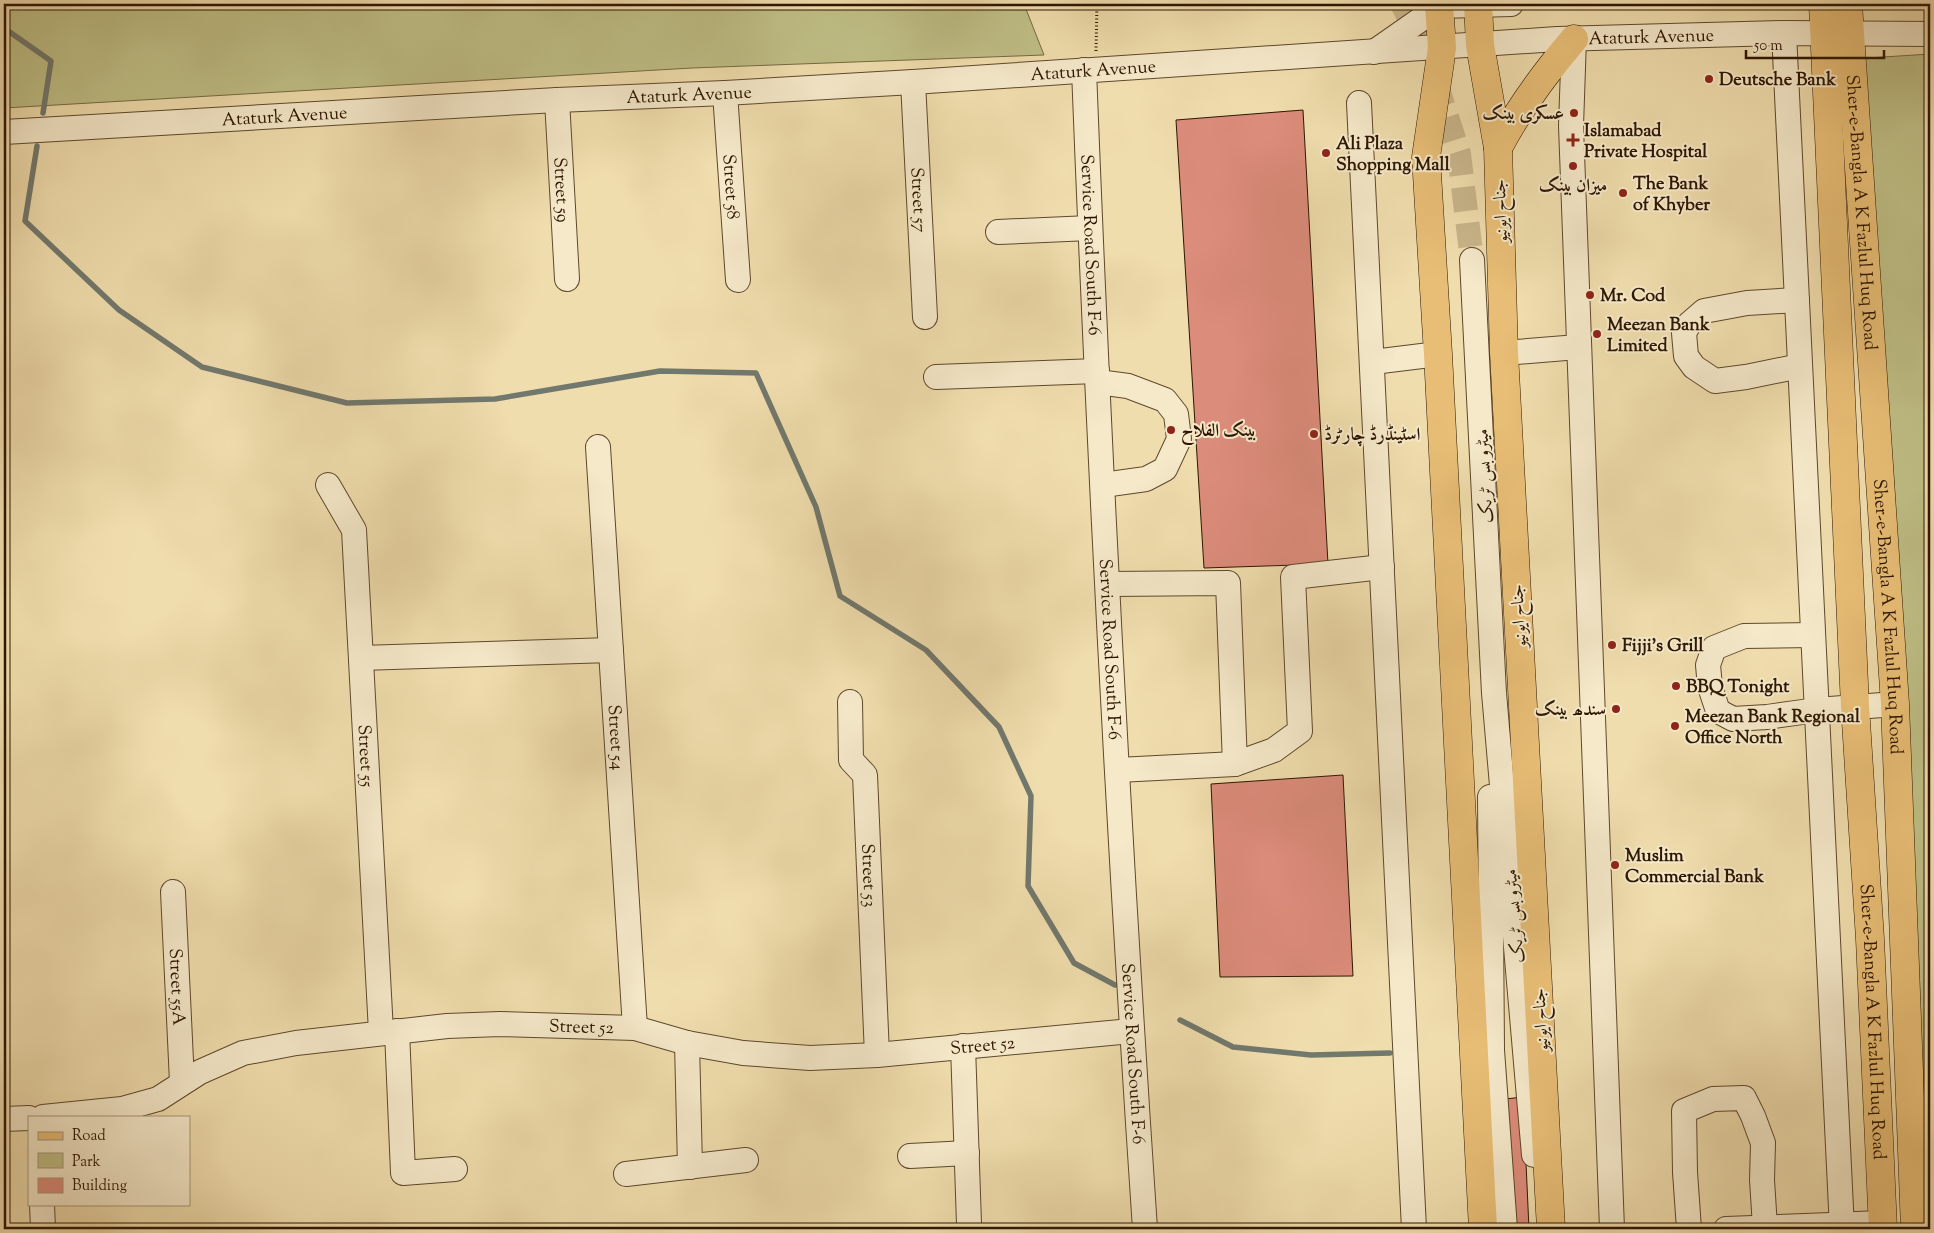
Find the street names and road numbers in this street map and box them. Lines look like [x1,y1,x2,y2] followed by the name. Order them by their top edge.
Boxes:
[1588,24,1714,53] street label: Ataturk Avenue
[1030,55,1157,89] street label: Ataturk Avenue
[1838,74,1882,351] street label: Sher-e-Bangla A K Fazlul Huq Road
[626,80,753,112] street label: Ataturk Avenue
[221,101,348,134] street label: Ataturk Avenue
[714,153,745,220] street label: Street 58
[1072,154,1106,336] street label: Service Road South F-6
[545,157,575,224] street label: Street 59
[902,167,932,233] street label: Street 57
[1488,179,1517,245] street label: جناح ایونیو
[1471,428,1501,524] street label: میٹرو بس ٹریک
[1865,478,1908,755] street label: Sher-e-Bangla A K Fazlul Huq Road
[1091,558,1126,741] street label: Service Road South F-6
[1505,583,1536,650] street label: جناح ایونیو
[599,704,630,771] street label: Street 54
[349,724,379,788] street label: Street 55
[853,843,882,908] street label: Street 53
[1499,868,1533,964] street label: میٹرو بس ٹریک
[1851,883,1891,1160] street label: Sher-e-Bangla A K Fazlul Huq Road
[161,948,190,1027] street label: Street 55A
[1113,963,1150,1145] street label: Service Road South F-6
[1527,987,1558,1054] street label: جناح ایونیو
[548,1014,615,1042] street label: Street 52
[949,1031,1017,1063] street label: Street 52

